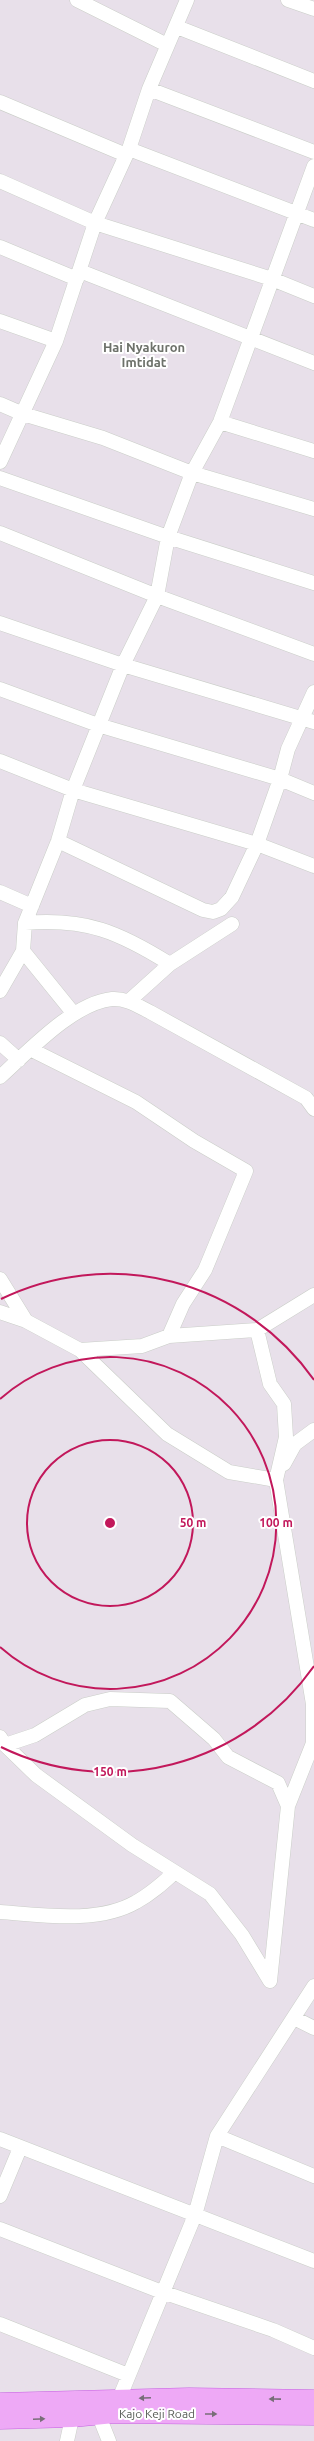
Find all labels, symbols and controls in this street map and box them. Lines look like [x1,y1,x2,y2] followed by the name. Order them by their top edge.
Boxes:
[103,340,185,369] district label: Hai Nyakuron Imtidat
[103,1516,117,1530] centre of rings
[180,1516,206,1529] text: 50 m
[259,1516,293,1529] text: 100 m
[93,1765,127,1778] text: 150 m
[139,2395,151,2402] one-way arrow
[269,2395,281,2402] one-way arrow
[119,2407,195,2420] street label: Kajo Keji Road
[205,2411,218,2417] one-way arrow
[33,2416,46,2422] one-way arrow

